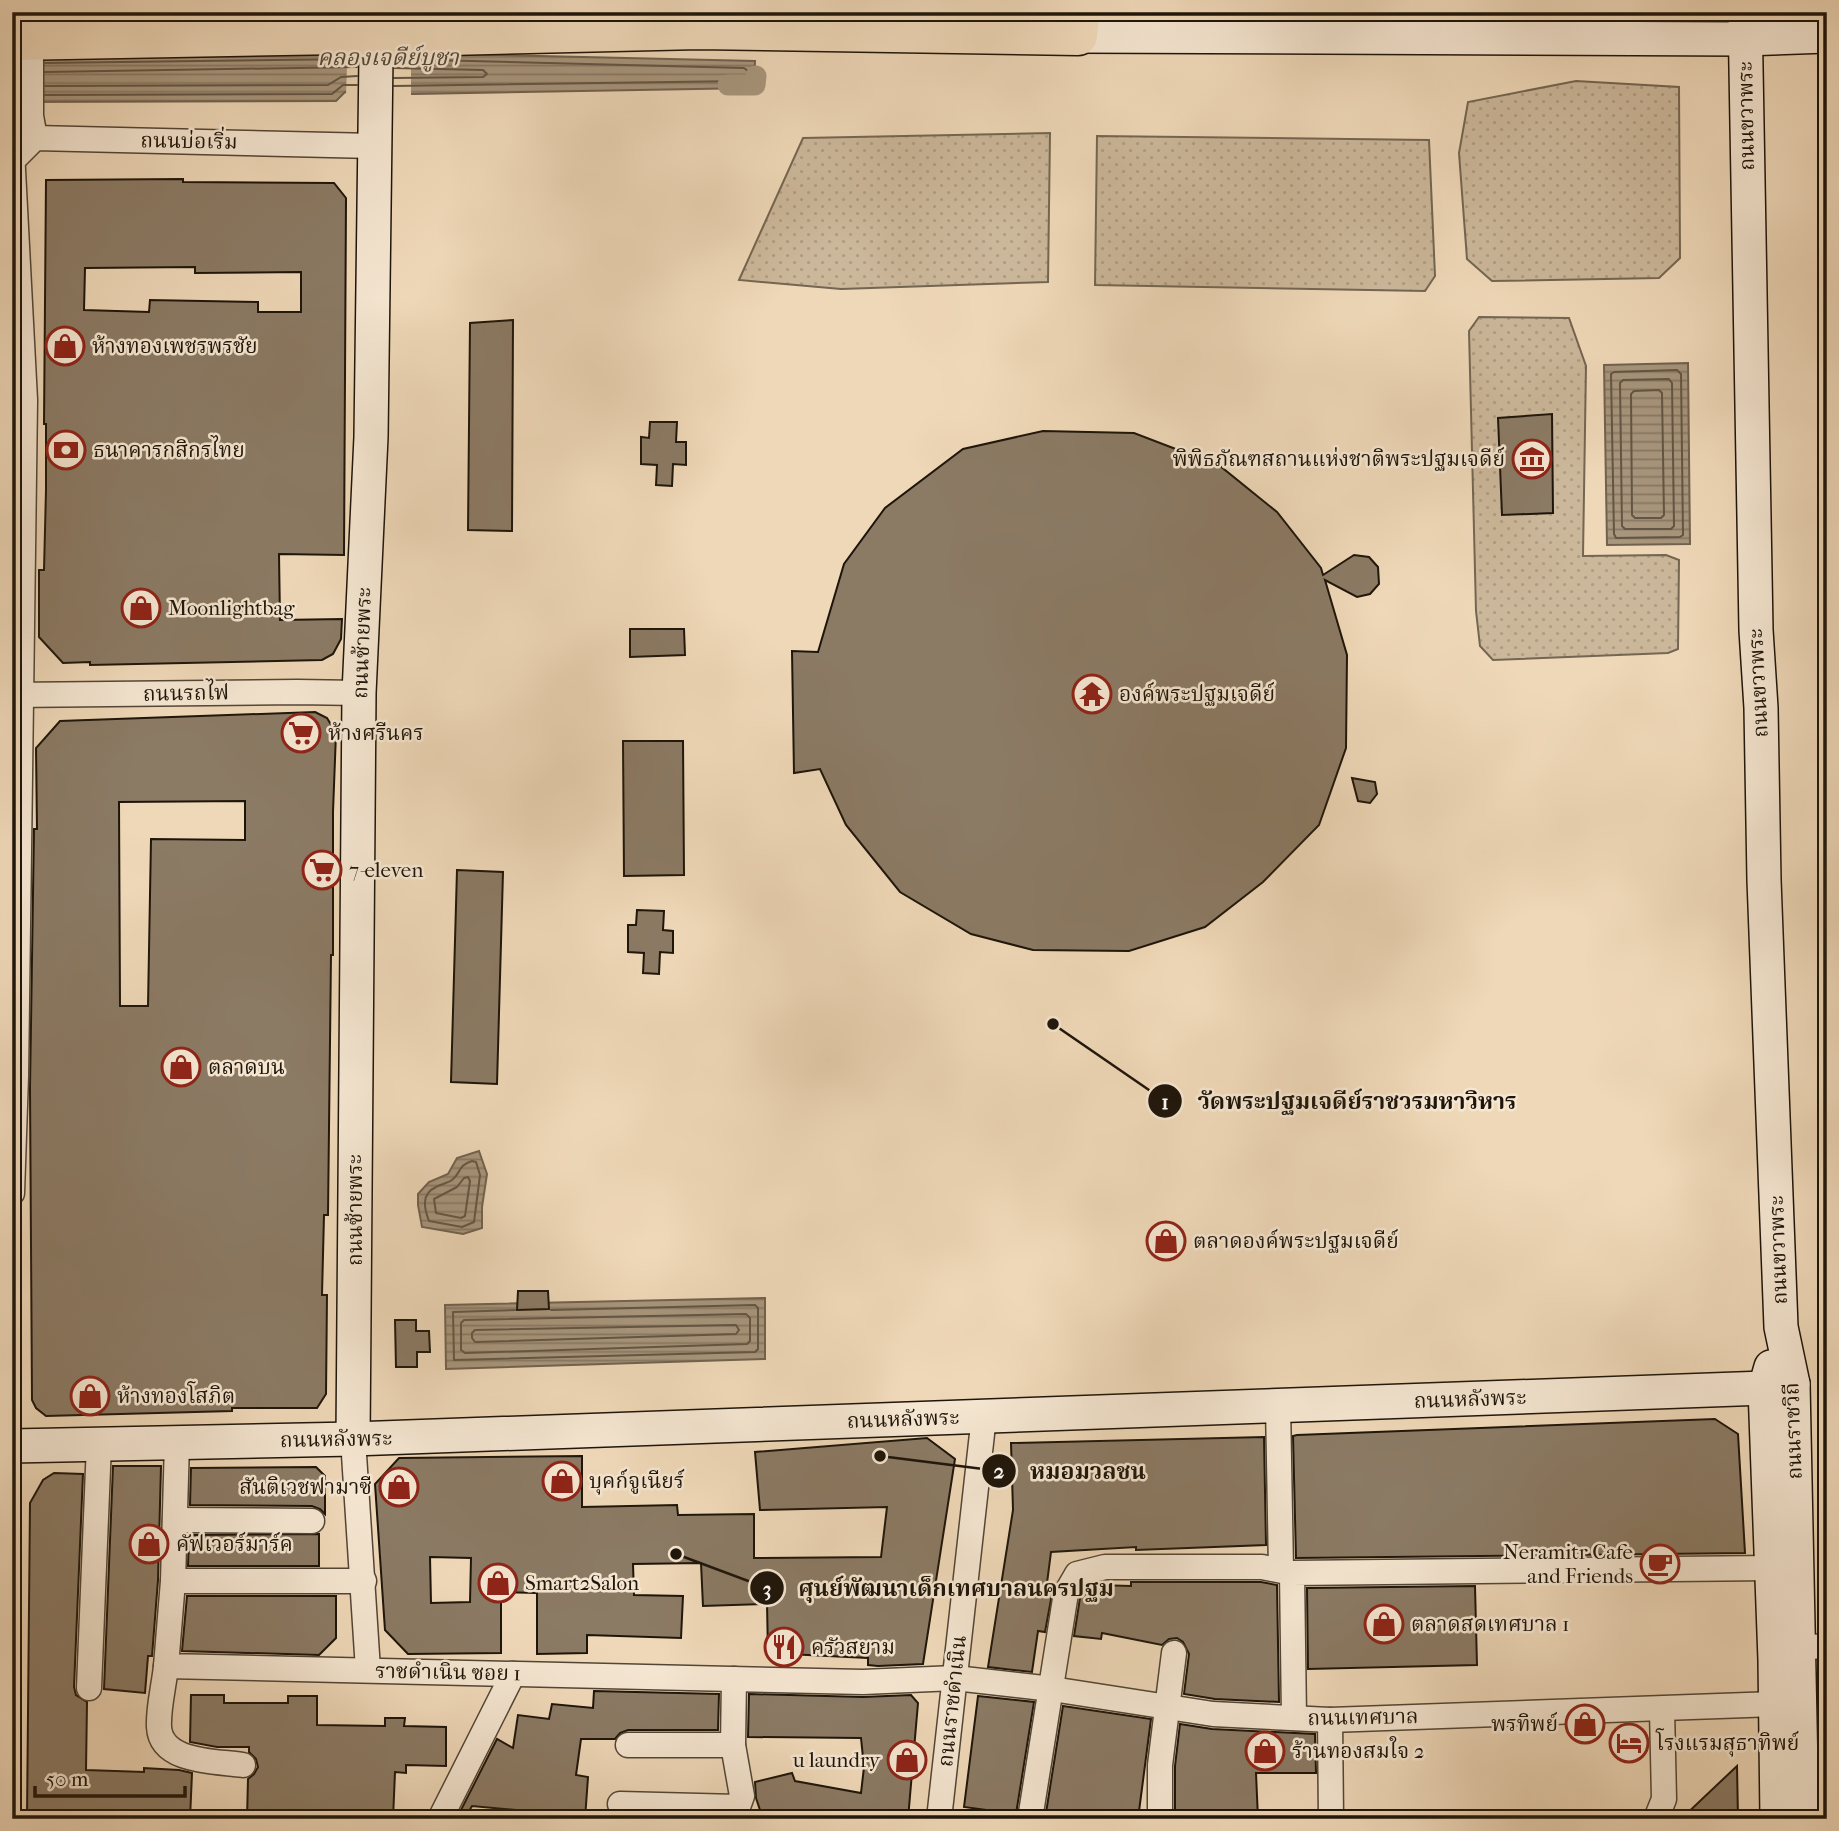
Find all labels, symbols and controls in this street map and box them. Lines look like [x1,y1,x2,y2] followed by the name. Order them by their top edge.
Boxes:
[317,44,460,72] water label: คลองเจดีย์บูชา
[1733,61,1759,171] street label: ถนนขวาพระ
[140,125,238,154] street label: ถนนบ่อเริ่ม
[44,325,86,367] shop icon: ห้างทองเพชรพรชัย
[92,334,258,358] place label: ห้างทองเพชรพรชัย
[45,429,87,471] bank icon: ธนาคารกสิกรไทย
[93,435,245,462] place label: ธนาคารกสิกรไทย
[1511,438,1553,480] museum icon: พิพิธภัณฑสถานแห่งชาติพระปฐมเจดีย์
[1172,446,1505,471] place label: พิพิธภัณฑสถานแห่งชาติพระปฐมเจดีย์
[120,587,162,629] shop icon: Moonlightbag
[348,587,376,699] street label: ถนนซ้ายพระ
[168,596,295,620] place label: Moonlightbag
[1743,628,1773,738] street label: ถนนขวาพระ
[1071,673,1113,715] temple icon: องค์พระปฐมเจดีย์
[143,677,229,706] street label: ถนนรถไฟ
[1119,681,1275,706] place label: องค์พระปฐมเจดีย์
[280,712,322,754] supermarket icon: ห้างศรีนคร
[328,721,424,745] place label: ห้างศรีนคร
[301,849,343,891] supermarket icon: 7-eleven
[349,858,423,882] place label: 7-eleven
[160,1046,202,1088] shop icon: ตลาดบน
[208,1055,285,1079] place label: ตลาดบน
[1148,1079,1530,1123] callout: วัดพระปฐมเจดีย์ราชวรมหาวิหาร
[1197,1088,1517,1115] text: วัดพระปฐมเจดีย์ราชวรมหาวิหาร
[1161,1090,1169,1114] text: 1
[343,1154,367,1266] street label: ถนนซ้ายพระ
[1764,1195,1792,1305] street label: ถนนขวาพระ
[1145,1220,1187,1262] shop icon: ตลาดองค์พระปฐมเจดีย์
[1193,1228,1399,1253] place label: ตลาดองค์พระปฐมเจดีย์
[69,1375,111,1417] shop icon: ห้างทองโสภิต
[117,1381,235,1408] place label: ห้างทองโสภิต
[1779,1382,1807,1480] street label: ถนนราชวิถี
[1413,1385,1527,1413] street label: ถนนหลังพระ
[846,1405,960,1433] street label: ถนนหลังพระ
[280,1426,392,1452] street label: ถนนหลังพระ
[981,1449,1160,1493] callout: หมอมวลชน
[1030,1458,1146,1485] text: หมอมวลชน
[994,1459,1005,1483] text: 2
[541,1460,583,1502] shop icon: บุคก์จูเนียร์
[378,1466,420,1508] shop icon: สันติเวชฟามาซี
[589,1468,685,1495] place label: บุคก์จูเนียร์
[239,1475,372,1499] place label: สันติเวชฟามาซี
[128,1523,170,1565] shop icon: คัฟเวอร์มาร์ค
[176,1531,293,1556] place label: คัฟเวอร์มาร์ค
[1503,1540,1633,1588] place label: Neramitr Cafe and Friends
[1639,1543,1681,1585] cafe icon: Neramitr Cafe and Friends
[477,1562,519,1604] shop icon: Smart2Salon
[750,1566,1128,1610] callout: ศุนย์พัฒนาเด็กเทศบาลนครปฐม
[525,1571,639,1595] place label: Smart2Salon
[798,1575,1114,1603] text: ศุนย์พัฒนาเด็กเทศบาลนครปฐม
[763,1577,771,1601] text: 3
[1363,1603,1405,1645] shop icon: ตลาดสดเทศบาล 1
[1411,1612,1570,1636] place label: ตลาดสดเทศบาล 1
[763,1626,805,1668] restaurant icon: ครัวสยาม
[933,1634,971,1768] street label: ถนนราชดำเนิน
[811,1635,895,1659] place label: ครัวสยาม
[375,1659,521,1685] street label: ราชดำเนิน ซอย 1
[1564,1703,1606,1745] shop icon: พรทิพย์
[1307,1704,1419,1730] street label: ถนนเทศบาล
[1491,1711,1558,1736] place label: พรทิพย์
[1608,1722,1650,1764] hotel icon: โรงแรมสุธาทิพย์
[1655,1728,1799,1757] place label: โรงแรมสุธาทิพย์
[1244,1730,1286,1772] shop icon: ร้านทองสมใจ 2
[1292,1736,1425,1763] place label: ร้านทองสมใจ 2
[886,1739,928,1781] shop icon: u laundry
[792,1748,881,1772] place label: u laundry
[35,1754,186,1798] scale bar
[46,1767,89,1791] text: 50 m

